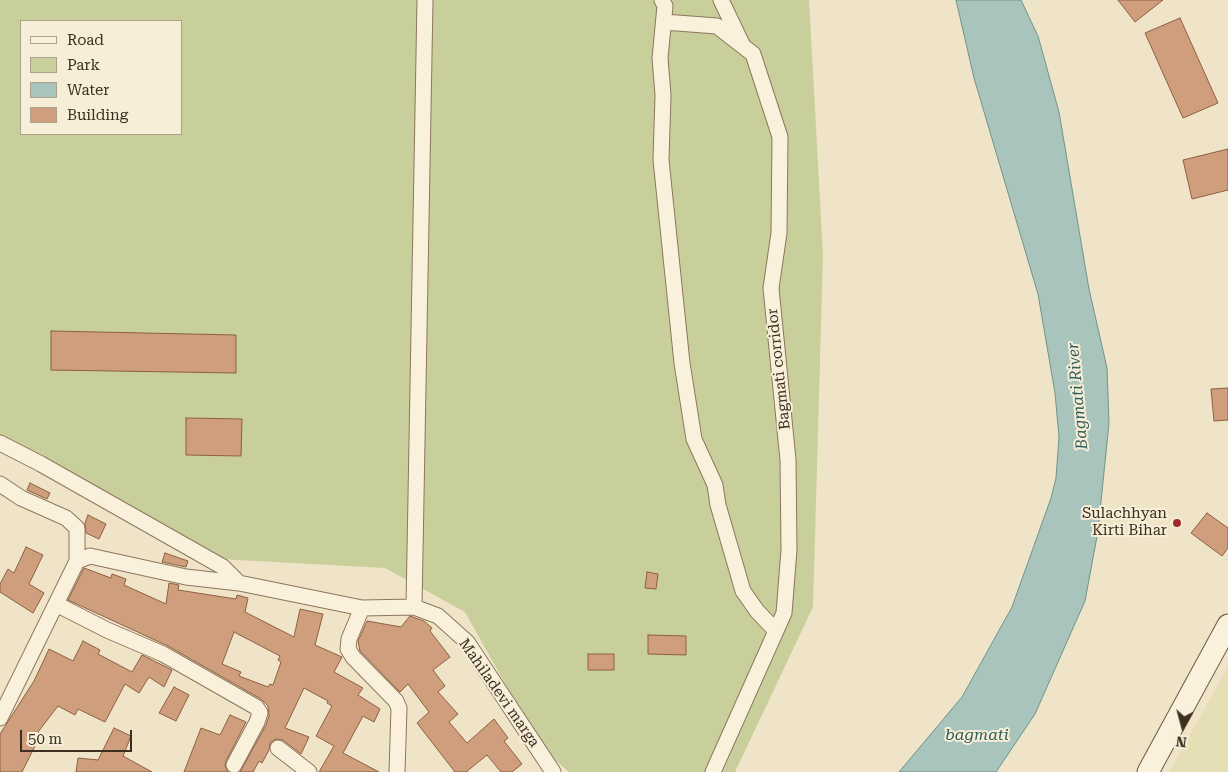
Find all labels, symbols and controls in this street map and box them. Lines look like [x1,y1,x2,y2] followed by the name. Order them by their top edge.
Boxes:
[20,20,182,135] legend
[67,31,104,49] text: Road
[67,56,100,74] text: Park
[67,81,109,99] text: Water
[67,106,128,124] text: Building
[764,307,794,431] street label: Bagmati corridor
[1064,342,1092,450] water label: Bagmati River
[1082,505,1167,540] place label: Sulachhyan Kirti Bihar
[1171,517,1183,529] marker: Sulachhyan Kirti Bihar
[455,635,543,751] street label: Mahiladevi marga
[1158,702,1208,752] north arrow
[22,720,135,752] scale bar
[945,725,1009,745] water label: bagmati
[28,730,62,748] text: 50 m
[1175,733,1187,750] text: N

